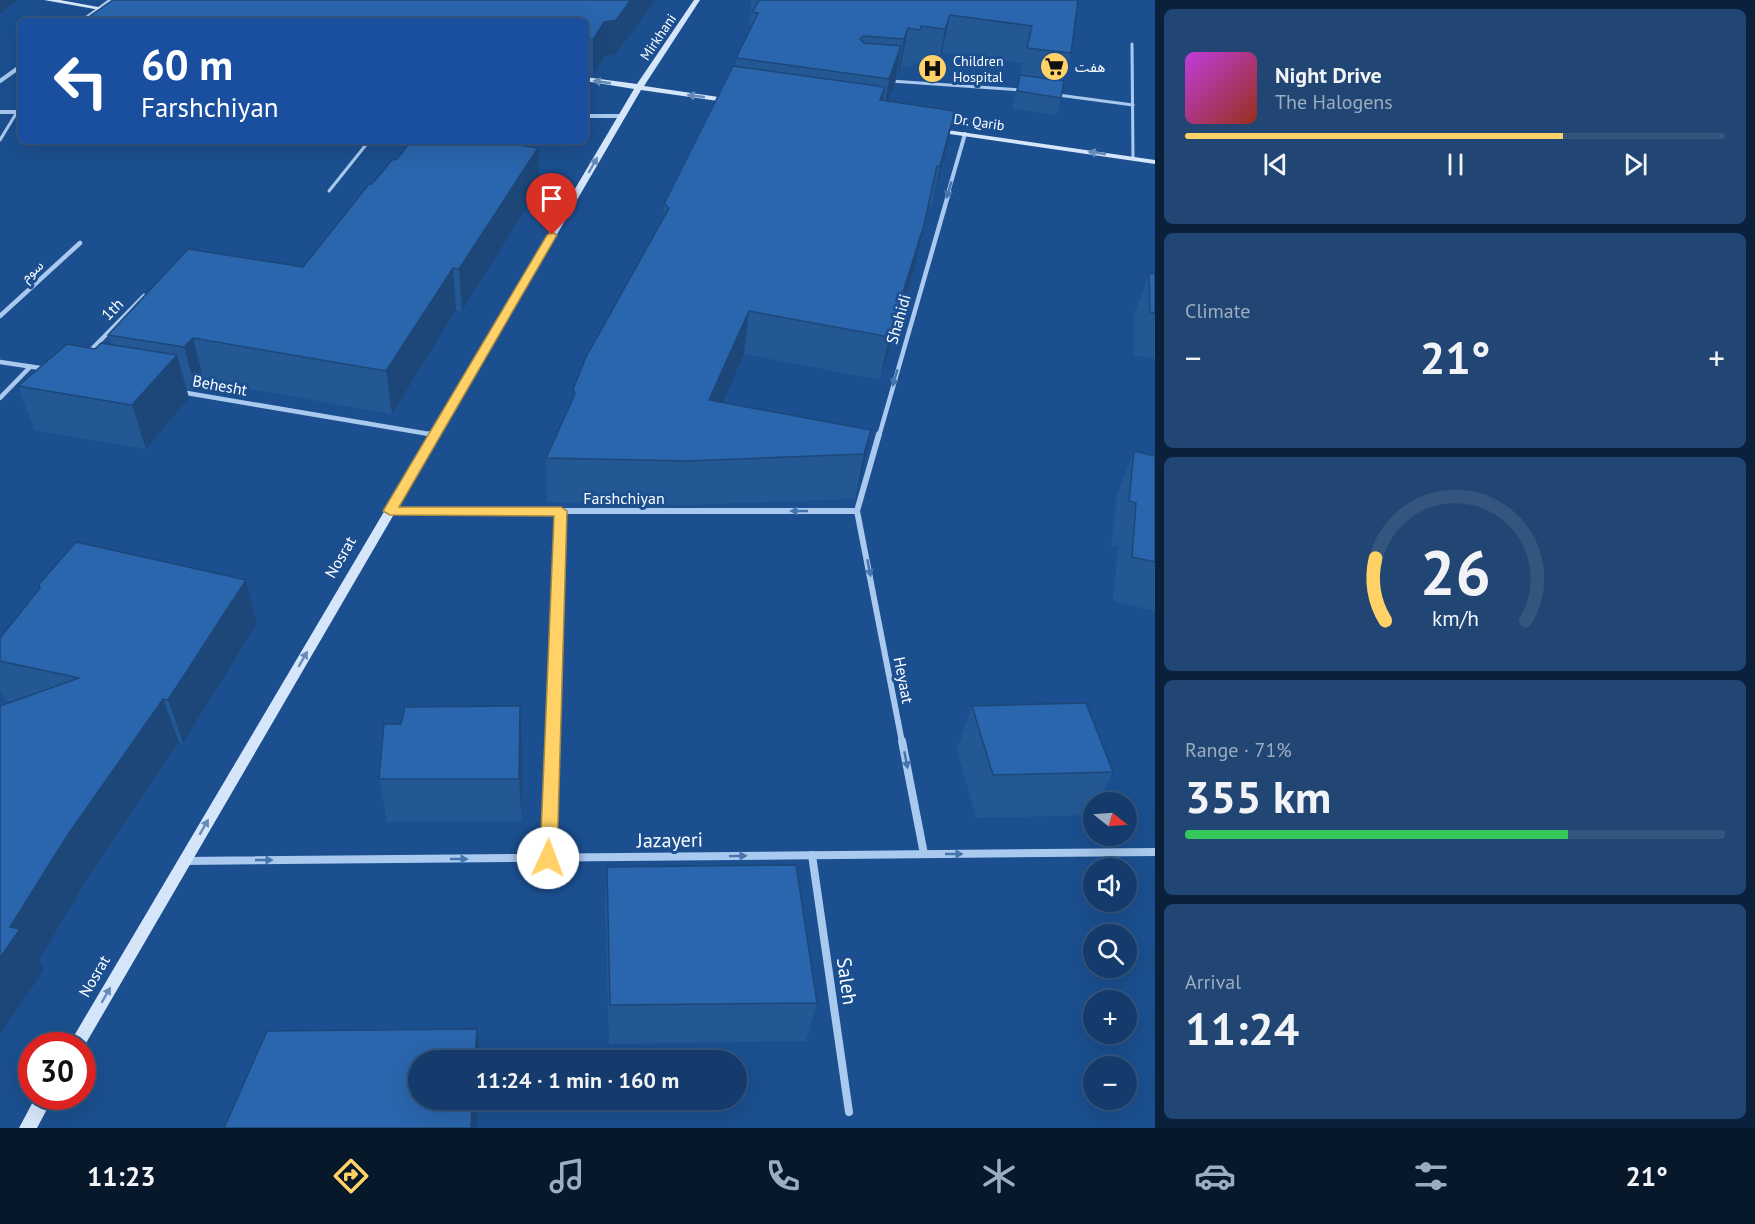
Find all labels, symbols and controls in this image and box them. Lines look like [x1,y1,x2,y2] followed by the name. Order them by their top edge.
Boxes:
[636,10,680,64] street label: Mirkhani
[141,37,233,92] text: 60 m
[42,42,120,120] icon: left
[1038,51,1070,83] supermarket icon: هفت
[953,52,1004,86] place label: Children Hospital
[916,53,948,85] hospital icon: Children Hospital
[1075,58,1105,76] place label: هفت
[1275,61,1382,89] text: Night Drive
[593,78,612,87] one-way arrow
[1275,89,1393,115] text: The Halogens
[141,90,279,124] text: Farshchiyan
[687,91,706,100] one-way arrow
[952,110,1006,134] street label: Dr. Qarib
[1259,148,1292,181] icon: previous
[1439,148,1472,181] icon: pause
[1619,148,1652,181] icon: next
[1087,149,1106,158] one-way arrow
[588,157,599,173] one-way arrow
[526,173,577,235] pin
[943,181,953,199] one-way arrow
[535,182,568,215] icon: arrive
[17,256,48,287] street label: سوم
[881,292,915,346] street label: Shahidi
[97,294,127,324] street label: 1th
[1185,298,1251,324] text: Climate
[1420,328,1490,386] text: 21°
[1185,336,1202,379] text: −
[1708,336,1725,379] text: +
[890,369,899,387] one-way arrow
[191,370,250,400] street label: Behesht
[583,488,665,508] street label: Farshchiyan
[789,506,808,516] one-way arrow
[1420,531,1490,612] text: 26
[320,532,360,581] street label: Nosrat
[865,559,874,578] one-way arrow
[1431,604,1478,632] text: km/h
[298,650,308,667] one-way arrow
[890,655,918,706] street label: Heyaat
[1185,737,1292,763] text: Range · 71%
[902,750,911,769] one-way arrow
[1185,767,1331,825] text: 355 km
[1083,792,1137,846] north arrow
[1083,792,1137,1110] map controls
[199,819,210,835] one-way arrow
[516,826,580,890] position arrow
[636,826,703,854] street label: Jazayeri
[944,849,963,859] one-way arrow
[728,851,747,861] one-way arrow
[449,854,468,864] one-way arrow
[254,856,273,865] one-way arrow
[1083,858,1137,912] button: sound
[1083,924,1137,978] button: search
[74,951,114,1000] street label: Nosrat
[831,956,863,1006] street label: Saleh
[1185,969,1241,995] text: Arrival
[100,987,111,1003] one-way arrow
[1083,990,1137,1044] button: +
[1185,999,1299,1057] text: 11:24
[18,1032,96,1110] speed limit sign: 30
[1083,1056,1137,1110] button: −
[476,1066,679,1094] text: 11:24 · 1 min · 160 m
[330,1155,372,1197] icon: directions
[546,1155,588,1197] icon: music
[762,1155,804,1197] icon: phone
[978,1155,1020,1197] icon: climate
[1194,1155,1236,1197] icon: car
[1410,1155,1452,1197] icon: filters
[87,1159,156,1193] text: 11:23
[1626,1159,1668,1193] text: 21°

